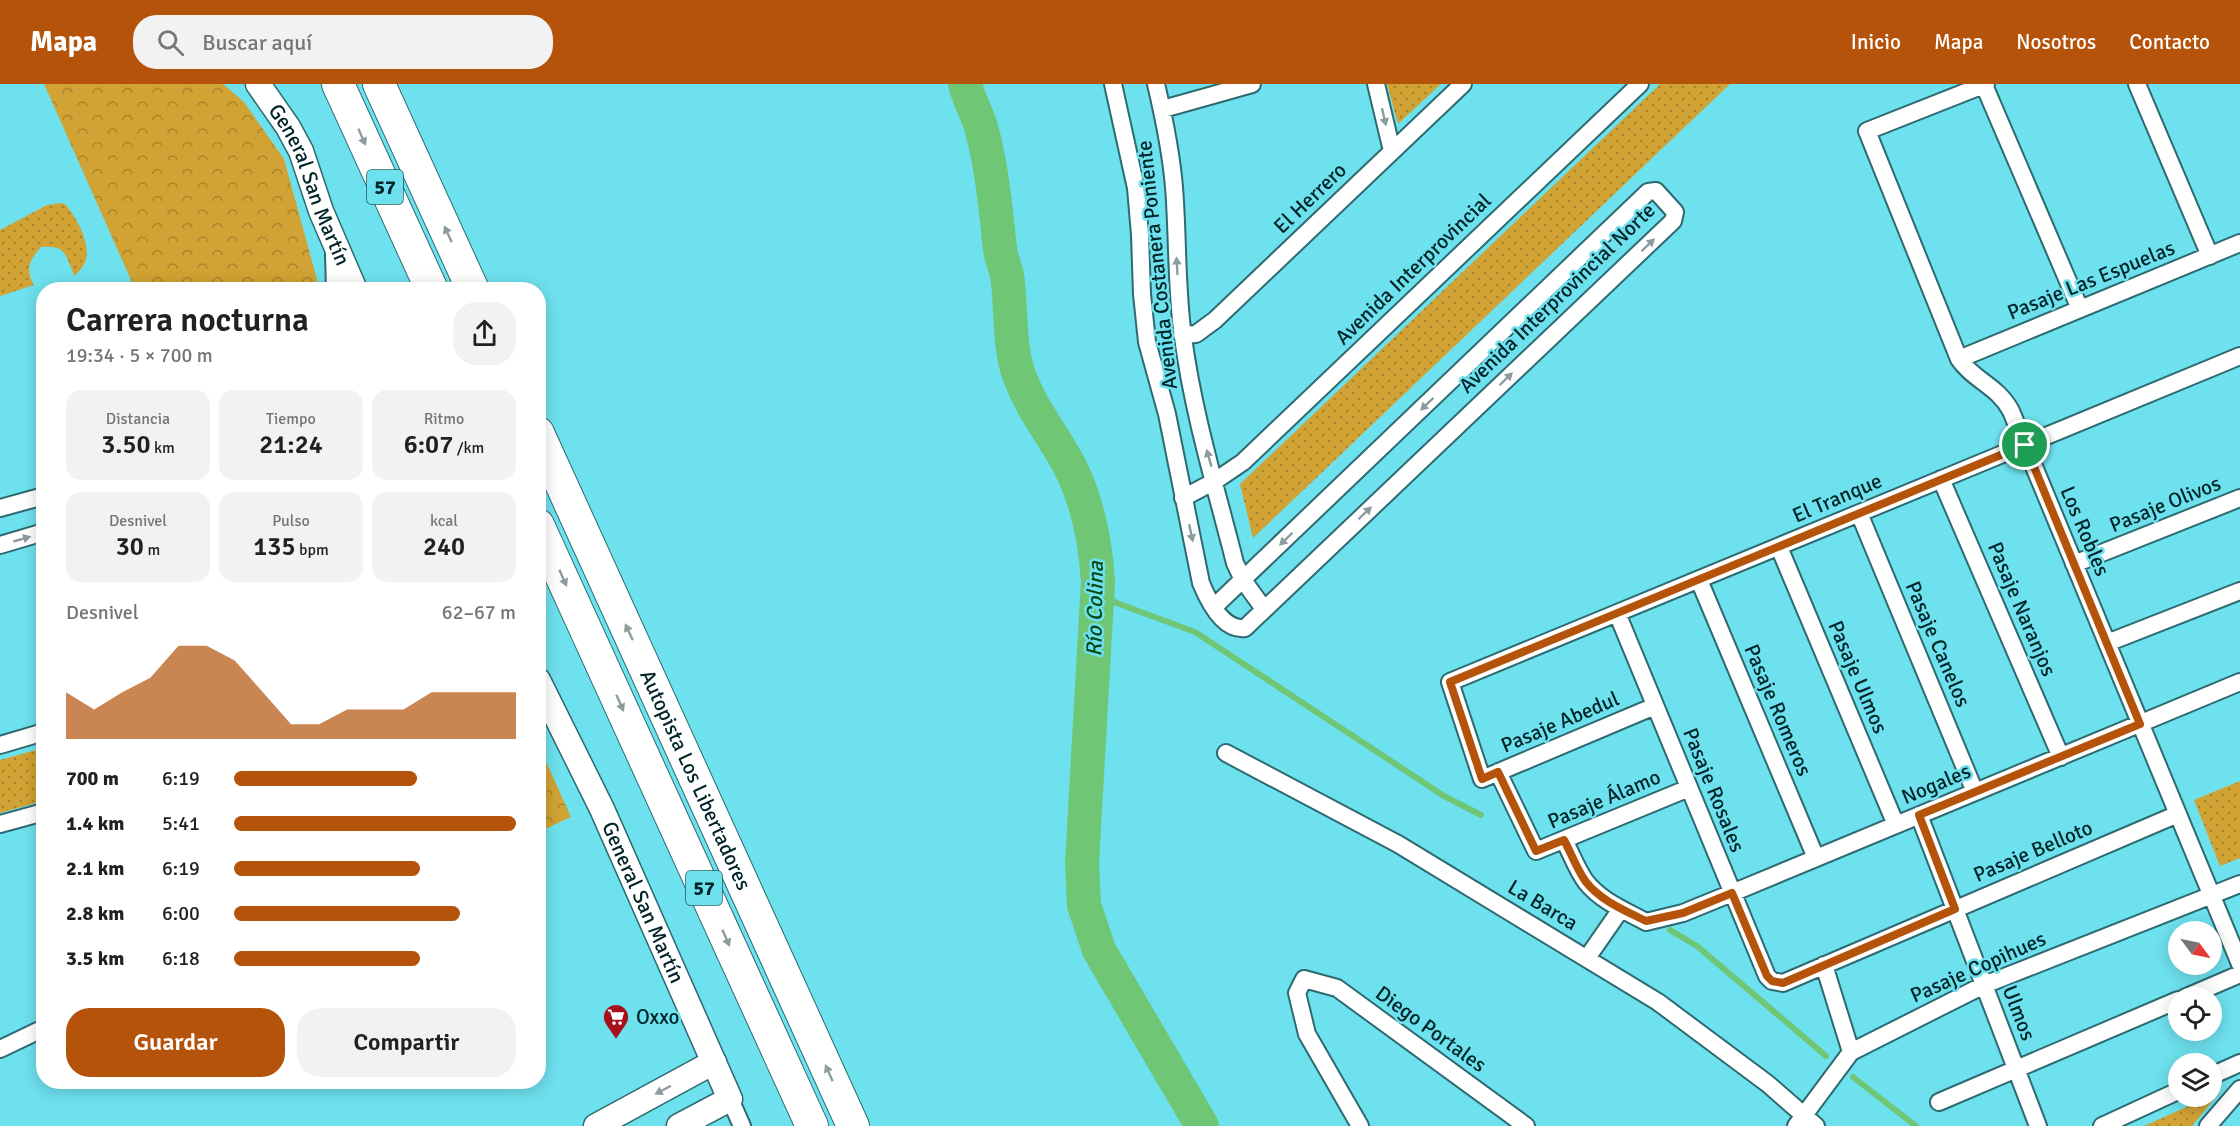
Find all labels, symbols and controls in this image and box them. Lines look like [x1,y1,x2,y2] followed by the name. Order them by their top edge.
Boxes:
[133,15,553,69] search box
[30,25,97,59] text: Mapa
[154,26,187,59] icon: search
[202,29,312,56] text: Buscar aquí
[1851,29,1901,55] text: Inicio
[1934,29,1983,55] text: Mapa
[2016,29,2096,55] text: Nosotros
[2129,29,2210,55] text: Contacto
[263,99,356,269] street label: General San Martín
[1379,108,1389,127] one-way arrow
[358,129,367,146] one-way arrow
[1131,139,1183,391] street label: Avenida Costanera Poniente
[1268,157,1352,239] street label: El Herrero
[367,170,403,204] road number: 57
[1329,188,1497,350] street label: Avenida Interprovincial
[1453,197,1661,399] street label: Avenida Interprovincial Norte
[443,225,452,242] one-way arrow
[2003,235,2179,325] street label: Pasaje Las Espuelas
[1640,238,1654,252] one-way arrow
[1173,256,1182,275] one-way arrow
[66,300,309,341] text: Carrera nocturna
[453,302,516,365] button: share
[66,343,213,368] text: 19:34 · 5 × 700 m
[1499,372,1514,386] one-way arrow
[1420,397,1434,411] one-way arrow
[106,409,170,429] text: Distancia
[266,409,316,429] text: Tiempo
[424,409,464,429] text: Ritmo
[1999,419,2050,470] pin
[2008,428,2041,461] icon: arrive
[101,429,150,461] text: 3.50
[259,429,323,461] text: 21:24
[404,429,453,461] text: 6:07
[150,438,175,458] text: km
[453,438,484,458] text: /km
[1204,449,1213,467] one-way arrow
[1788,468,1886,528] street label: El Tranque
[2106,470,2224,538] street label: Pasaje Olivos
[2054,482,2116,580] street label: Los Robles
[1358,507,1372,521] one-way arrow
[109,511,167,531] text: Desnivel
[272,511,310,531] text: Pulso
[430,511,458,531] text: kcal
[1187,524,1196,543] one-way arrow
[116,531,144,563] text: 30
[253,531,295,563] text: 135
[423,531,465,563] text: 240
[1278,532,1293,546] one-way arrow
[13,534,31,543] one-way arrow
[1982,538,2062,680] street label: Pasaje Naranjos
[144,540,160,560] text: m
[295,540,329,560] text: bpm
[1080,560,1109,657] water label: Río Colina
[558,570,567,587] one-way arrow
[1900,577,1976,711] street label: Pasaje Canelos
[66,600,139,625] text: Desnivel
[442,600,516,625] text: 62–67 m
[1823,617,1893,737] street label: Pasaje Ulmos
[624,623,634,641] one-way arrow
[1739,640,1817,780] street label: Pasaje Romeros
[634,666,757,894] street label: Autopista Los Libertadores
[1497,685,1623,759] street label: Pasaje Abedul
[615,695,624,712] one-way arrow
[1677,724,1751,856] street label: Pasaje Rosales
[1898,758,1974,810] street label: Nogales
[1544,764,1664,834] street label: Pasaje Álamo
[66,766,119,791] text: 700 m
[162,766,200,791] text: 6:19
[66,811,124,836] text: 1.4 km
[162,811,200,836] text: 5:41
[1970,814,2096,888] street label: Pasaje Belloto
[596,817,690,987] street label: General San Martín
[66,856,124,881] text: 2.1 km
[162,856,200,881] text: 6:19
[686,871,722,905] road number: 57
[1503,874,1583,936] street label: La Barca
[66,901,124,926] text: 2.8 km
[162,901,200,926] text: 6:00
[2168,921,2222,975] north arrow
[2168,921,2222,1107] map controls
[1906,925,2050,1009] street label: Pasaje Copihues
[722,930,731,947] one-way arrow
[66,946,124,971] text: 3.5 km
[162,946,200,971] text: 6:18
[1371,980,1491,1078] street label: Diego Portales
[1997,982,2041,1044] street label: Ulmos
[2168,987,2222,1041] button: locate
[601,1002,631,1040] supermarket icon: Oxxo
[636,1004,679,1030] place label: Oxxo
[66,1008,285,1077] button: Guardar
[297,1008,516,1077] button: Compartir
[2168,1053,2222,1107] button: layers
[824,1063,834,1081] one-way arrow
[654,1085,671,1095] one-way arrow

